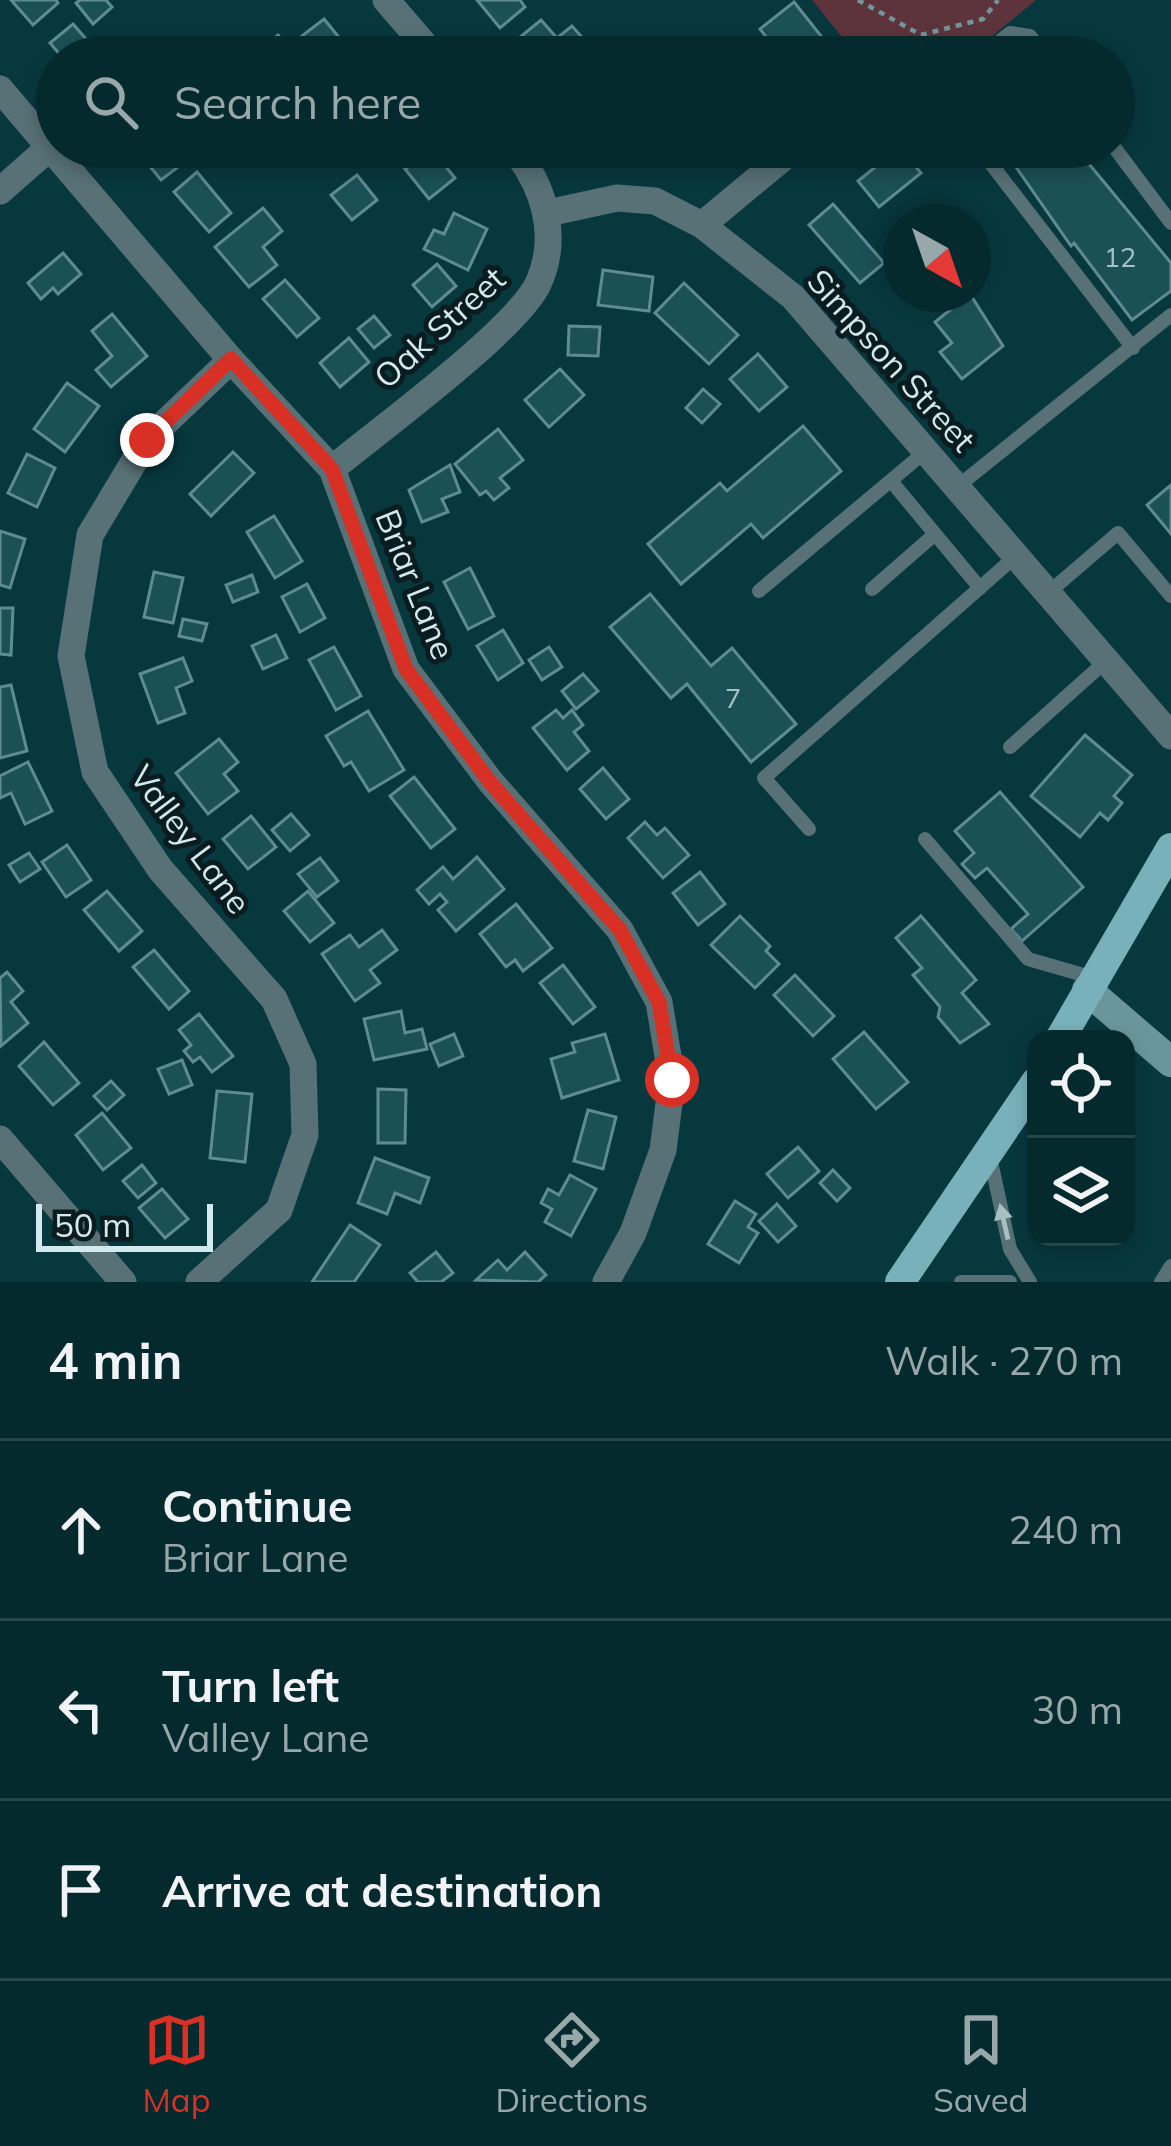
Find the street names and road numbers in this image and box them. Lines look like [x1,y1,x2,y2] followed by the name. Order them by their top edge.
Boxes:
[365,258,513,396] street label: Oak Street
[799,260,985,460] street label: Simpson Street
[367,503,465,665] street label: Briar Lane
[122,757,260,921] street label: Valley Lane

